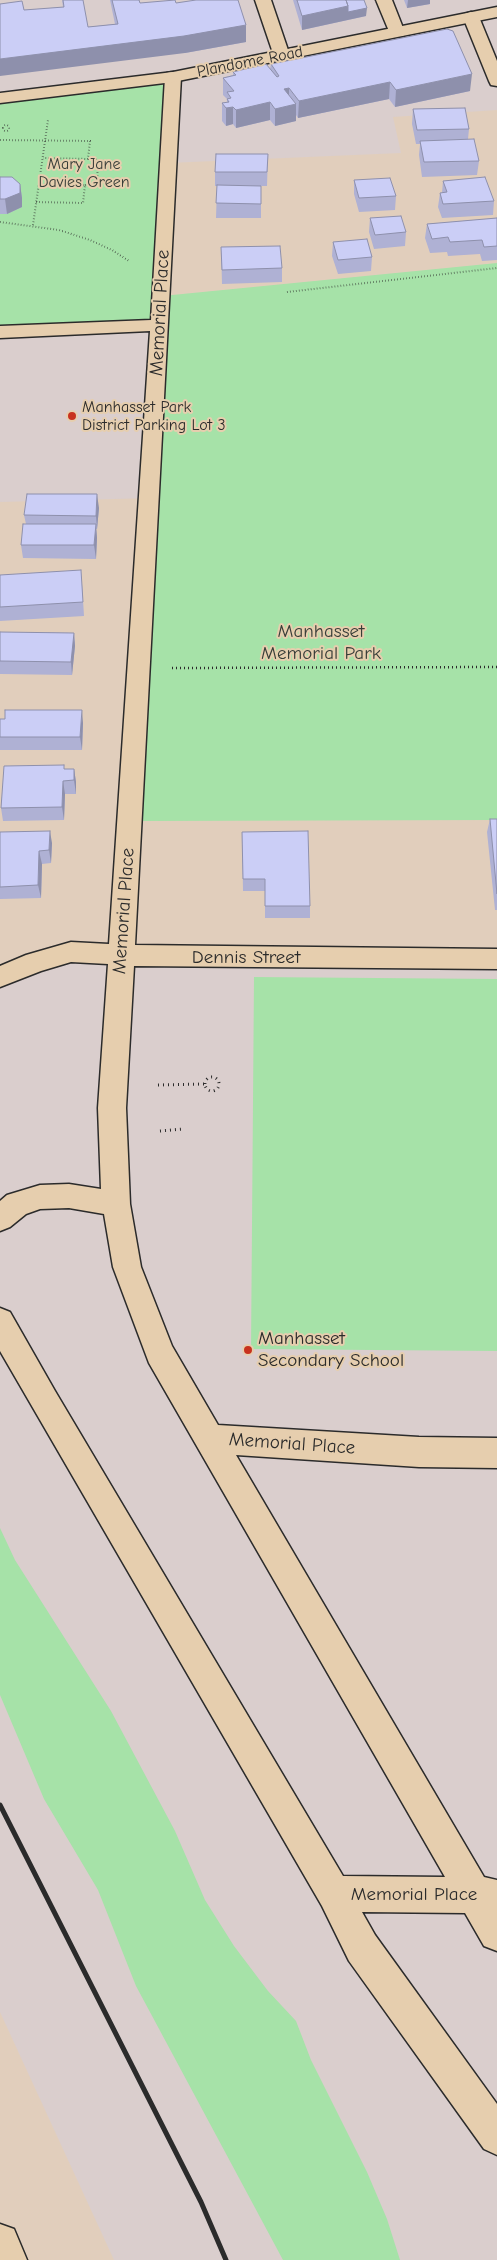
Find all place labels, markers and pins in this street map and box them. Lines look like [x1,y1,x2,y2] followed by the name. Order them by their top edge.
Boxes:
[82,397,226,435] place label: Manhasset Park District Parking Lot 3
[66,410,78,422] marker: Manhasset Park District Parking Lot 3
[258,1328,404,1372] place label: Manhasset Secondary School
[242,1344,254,1356] marker: Manhasset Secondary School

